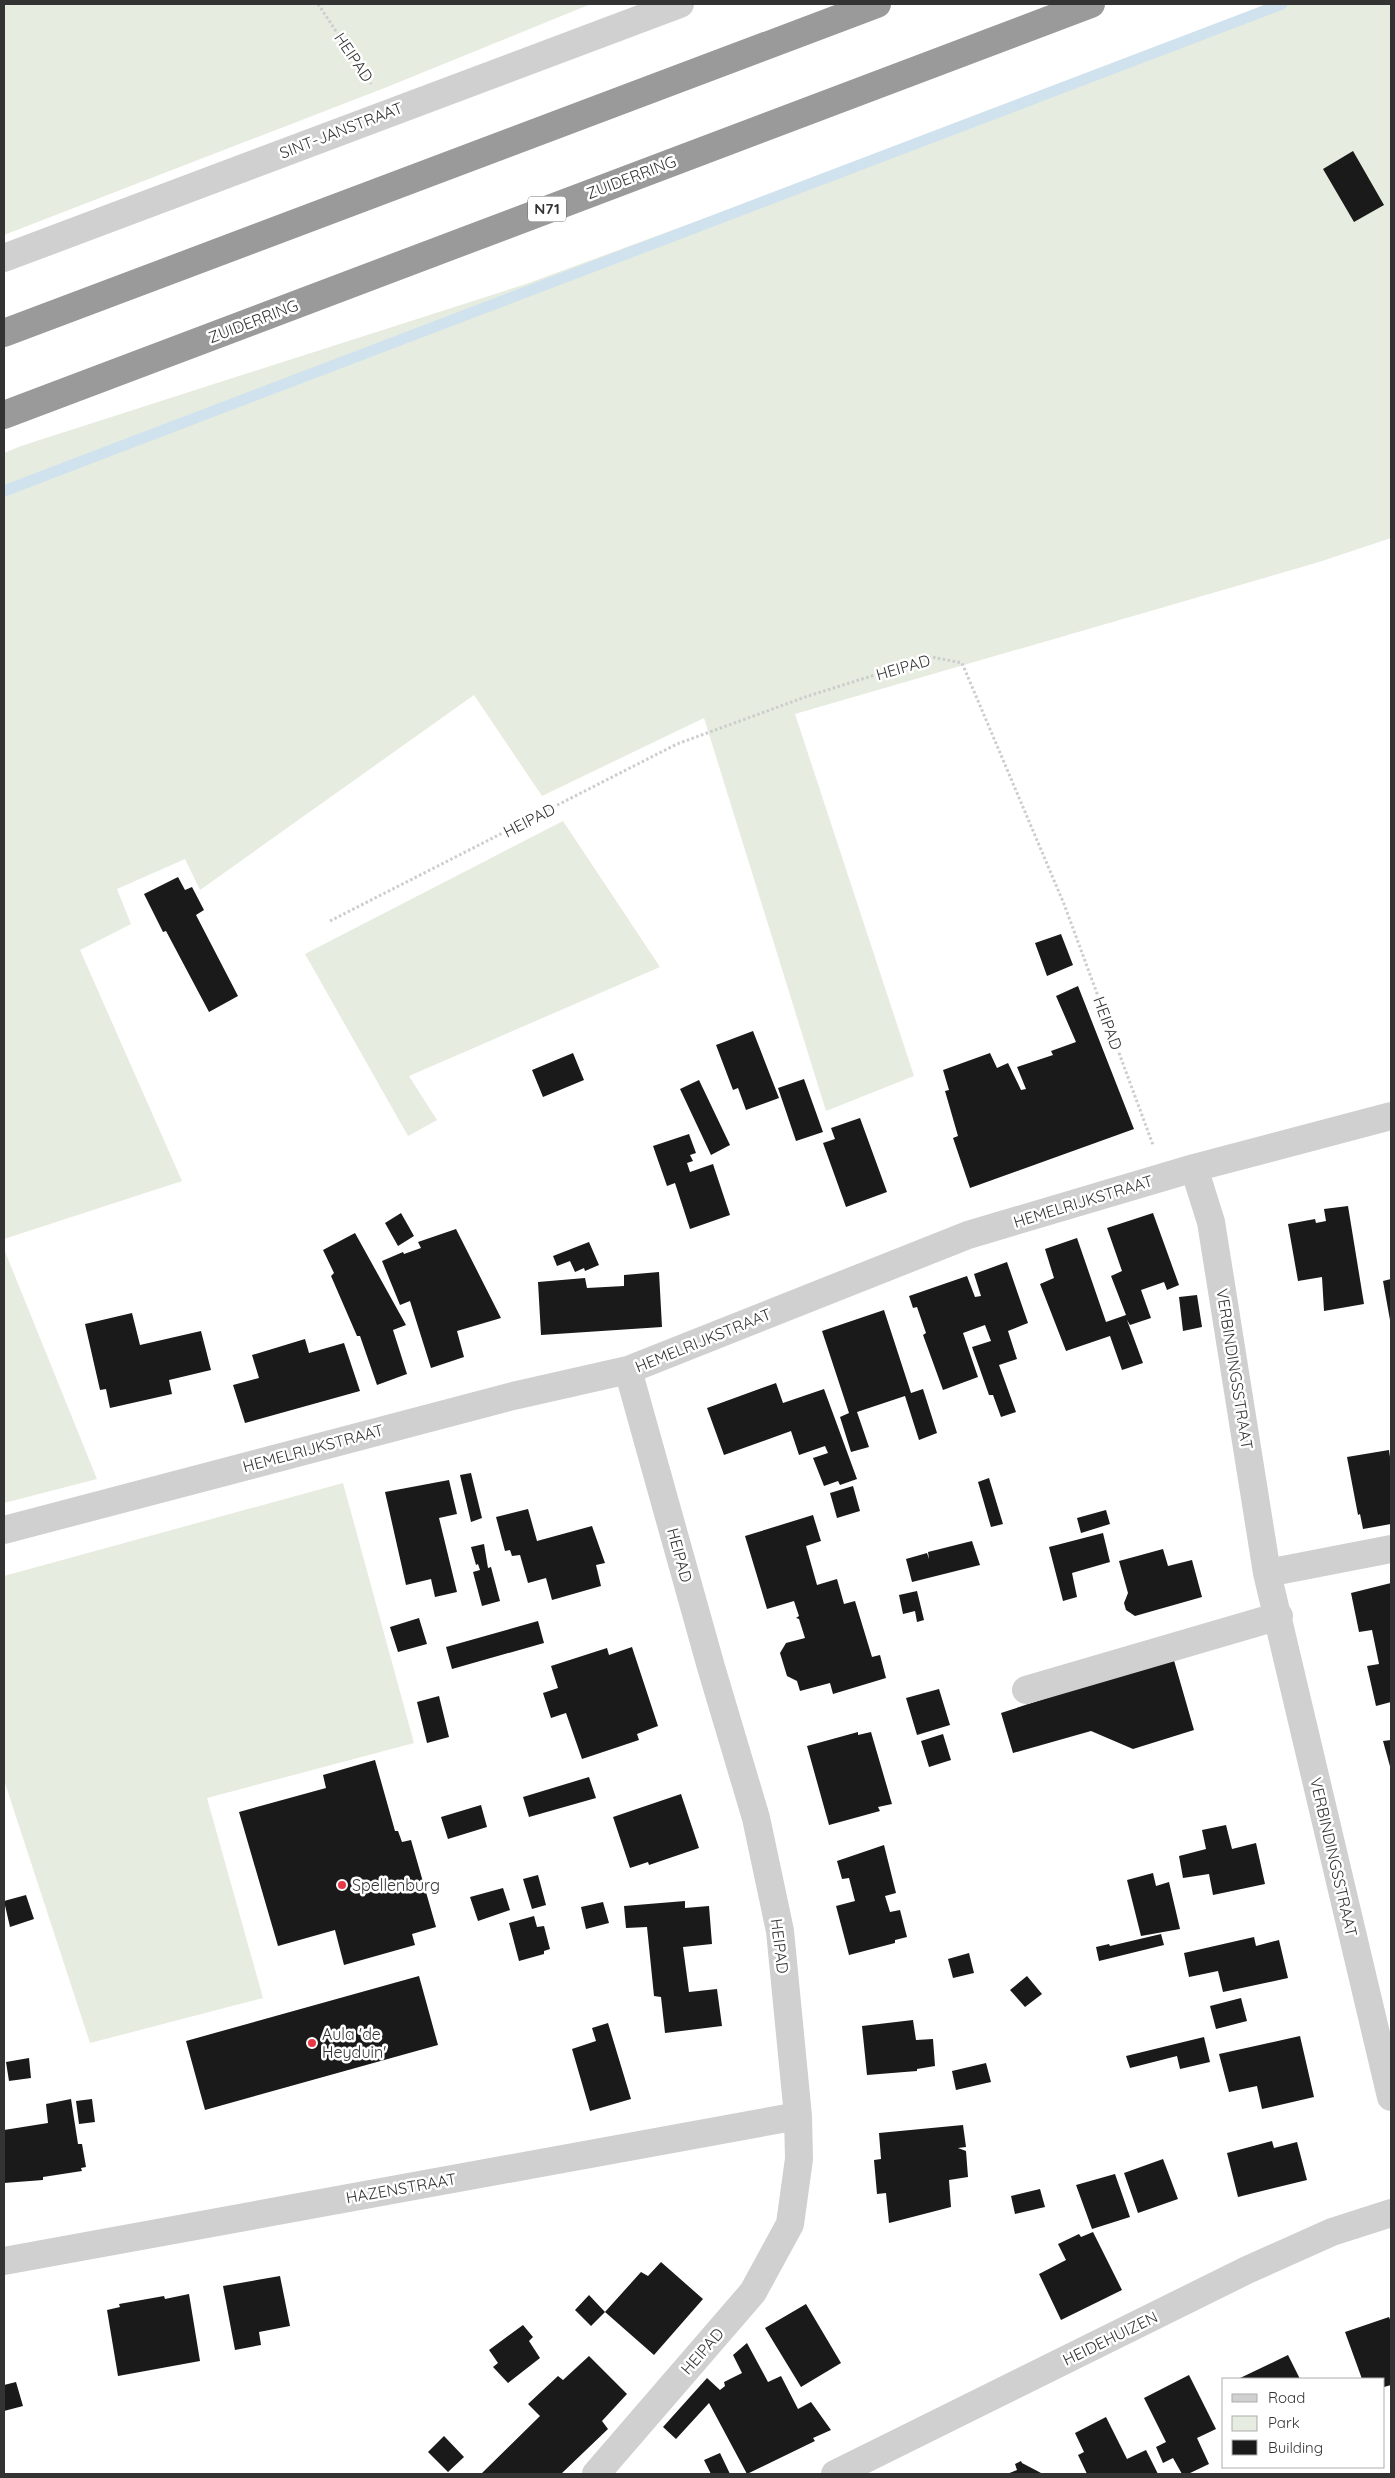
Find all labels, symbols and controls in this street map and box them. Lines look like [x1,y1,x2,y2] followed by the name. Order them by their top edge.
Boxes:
[330,28,378,86] street label: HEIPAD
[277,97,406,163] street label: SINT-JANSTRAAT
[583,151,679,203] street label: ZUIDERRING
[528,196,566,222] road number: N71
[205,295,301,347] street label: ZUIDERRING
[874,650,932,684] street label: HEIPAD
[500,799,558,841] street label: HEIPAD
[1089,994,1127,1052] street label: HEIPAD
[1011,1170,1156,1232] street label: HEMELRIJKSTRAAT
[1212,1287,1258,1451] street label: VERBINDINGSSTRAAT
[632,1303,774,1376] street label: HEMELRIJKSTRAAT
[240,1420,386,1476] street label: HEMELRIJKSTRAAT
[663,1526,697,1584] street label: HEIPAD
[1306,1775,1362,1939] street label: VERBINDINGSSTRAAT
[352,1875,440,1895] place label: Spellenburg
[336,1879,348,1891] marker: Spellenburg
[767,1917,793,1975] street label: HEIPAD
[322,2024,386,2062] place label: Aula 'de Heyduin'
[306,2037,318,2049] marker: Aula 'de Heyduin'
[344,2168,458,2208] street label: HAZENSTRAAT
[1059,2306,1161,2370] street label: HEIDEHUIZEN
[676,2324,728,2378] street label: HEIPAD
[1222,2378,1385,2468] legend
[1268,2388,1305,2407] text: Road
[1268,2413,1300,2432] text: Park
[1268,2438,1323,2457] text: Building

